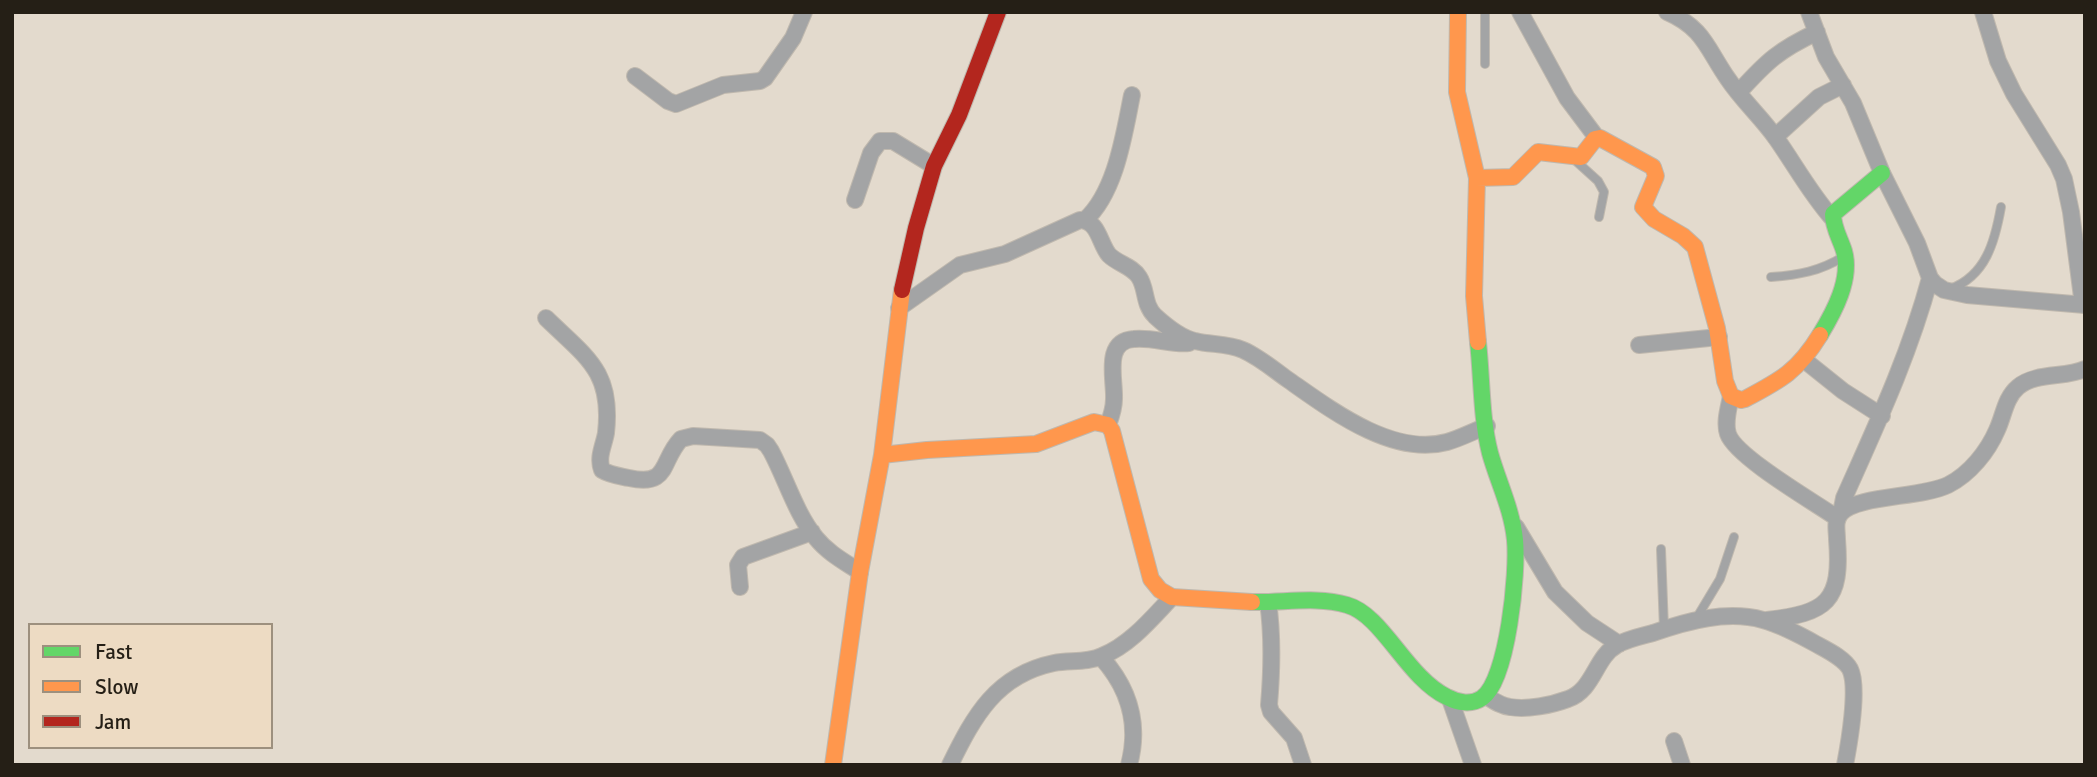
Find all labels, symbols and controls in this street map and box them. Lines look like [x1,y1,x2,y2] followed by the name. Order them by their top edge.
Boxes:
[28,623,273,749] legend
[95,639,132,665] text: Fast
[95,674,139,700] text: Slow
[95,709,131,735] text: Jam

